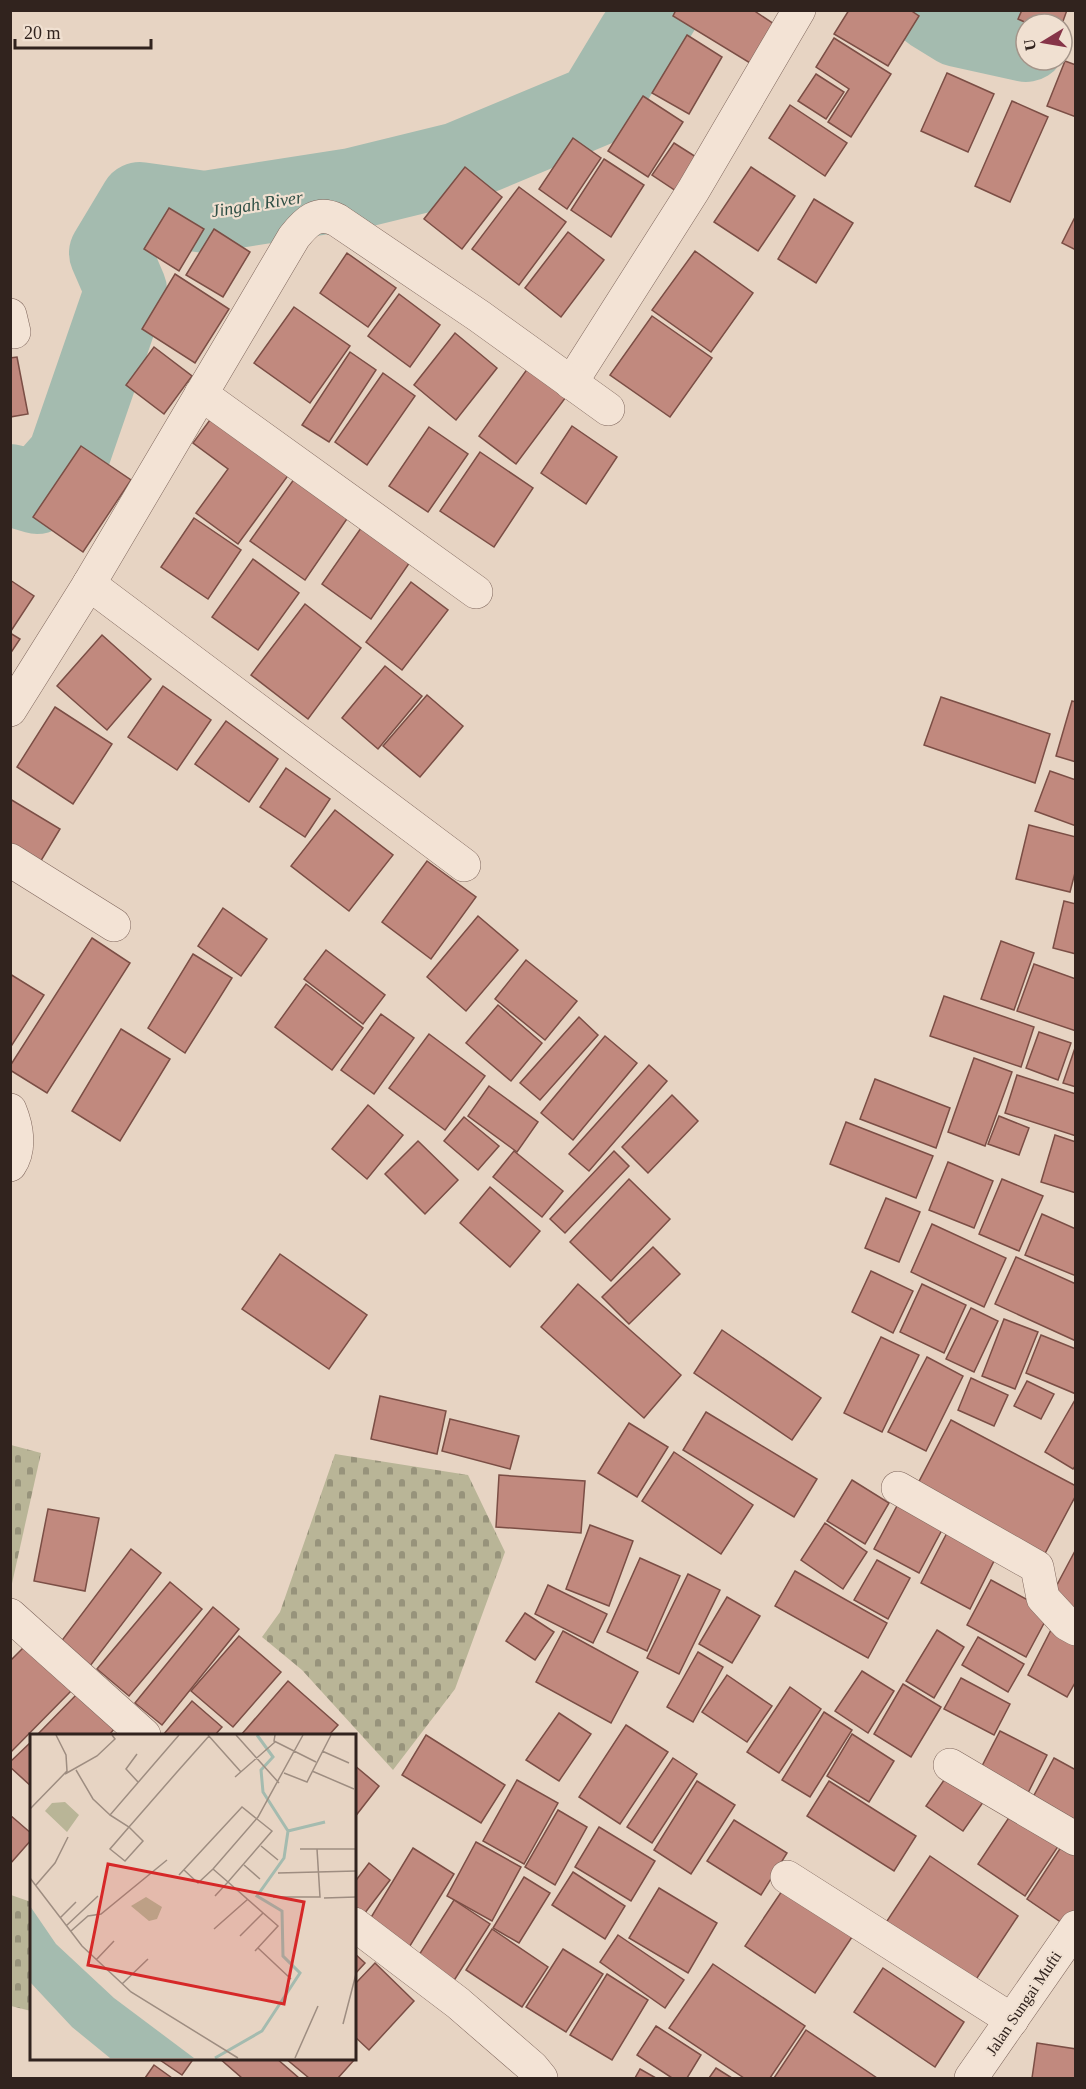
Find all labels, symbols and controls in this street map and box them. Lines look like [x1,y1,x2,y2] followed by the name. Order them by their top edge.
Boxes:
[15,12,152,50] scale bar
[1014,12,1074,72] north arrow
[24,23,61,43] text: 20 m
[1020,37,1039,52] text: U
[210,187,305,221] water label: Jingah River
[30,1734,356,2059] inset map
[982,1948,1066,2059] street label: Jalan Sungai Mufti

